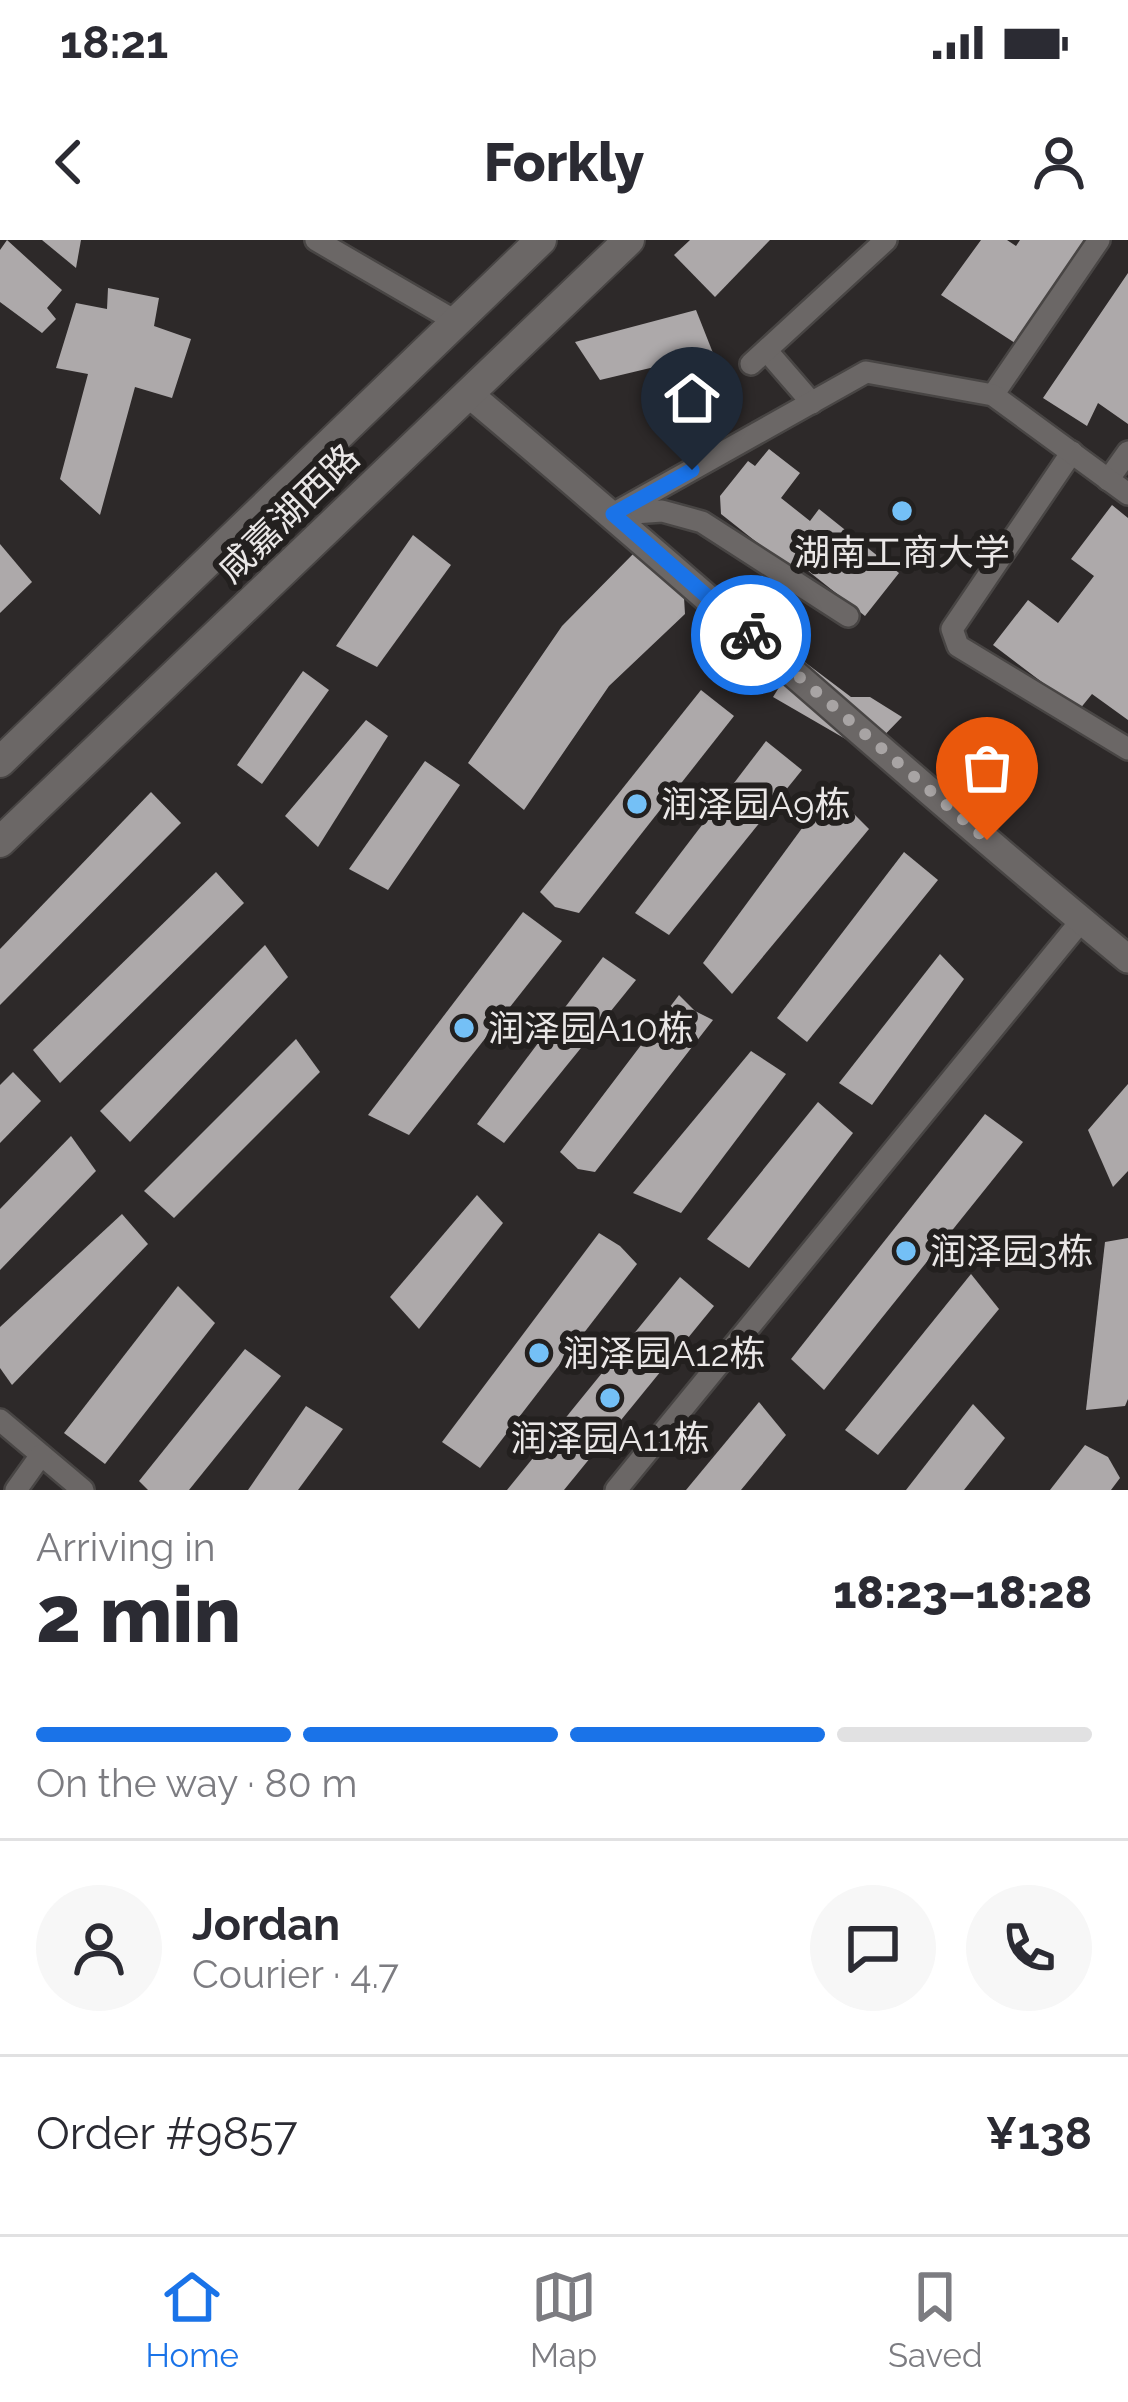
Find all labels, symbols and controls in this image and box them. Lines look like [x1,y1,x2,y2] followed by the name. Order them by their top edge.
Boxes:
[60,16,168,69] text: 18:21
[36,129,102,195] icon: back
[1026,129,1092,195] icon: person
[484,130,644,194] text: Forkly
[641,347,743,470] pin
[659,365,725,431] icon: home
[209,435,367,591] street label: 咸嘉湖西路
[889,498,915,524] marker: 湖南工商大学
[794,531,1010,573] place label: 湖南工商大学
[691,575,811,695] courier
[718,602,784,668] icon: bike
[936,717,1038,840] pin
[954,735,1020,801] icon: bag
[661,783,850,825] place label: 润泽园A9栋
[624,791,650,817] marker: 润泽园A9栋
[488,1007,694,1049] place label: 润泽园A10栋
[451,1015,477,1041] marker: 润泽园A10栋
[930,1230,1093,1272] place label: 润泽园3栋
[893,1238,919,1264] marker: 润泽园3栋
[563,1332,766,1374] place label: 润泽园A12栋
[526,1340,552,1366] marker: 润泽园A12栋
[597,1385,623,1411] marker: 润泽园A11栋
[510,1417,710,1459] place label: 润泽园A11栋
[36,1524,216,1570] text: Arriving in
[833,1566,1092,1619] text: 18:23–18:28
[36,1569,241,1660] text: 2 min
[36,1760,357,1806] text: On the way · 80 m
[36,1885,162,2011] button: person
[810,1885,936,2011] button: chat
[966,1885,1092,2011] button: phone
[192,1898,340,1951] text: Jordan
[192,1951,399,1997] text: Courier · 4.7
[36,2107,298,2160] text: Order #9857
[985,2107,1092,2160] text: ¥138
[146,2264,239,2375] tab: Home
[530,2264,597,2375] tab: Map
[888,2264,982,2375] tab: Saved

